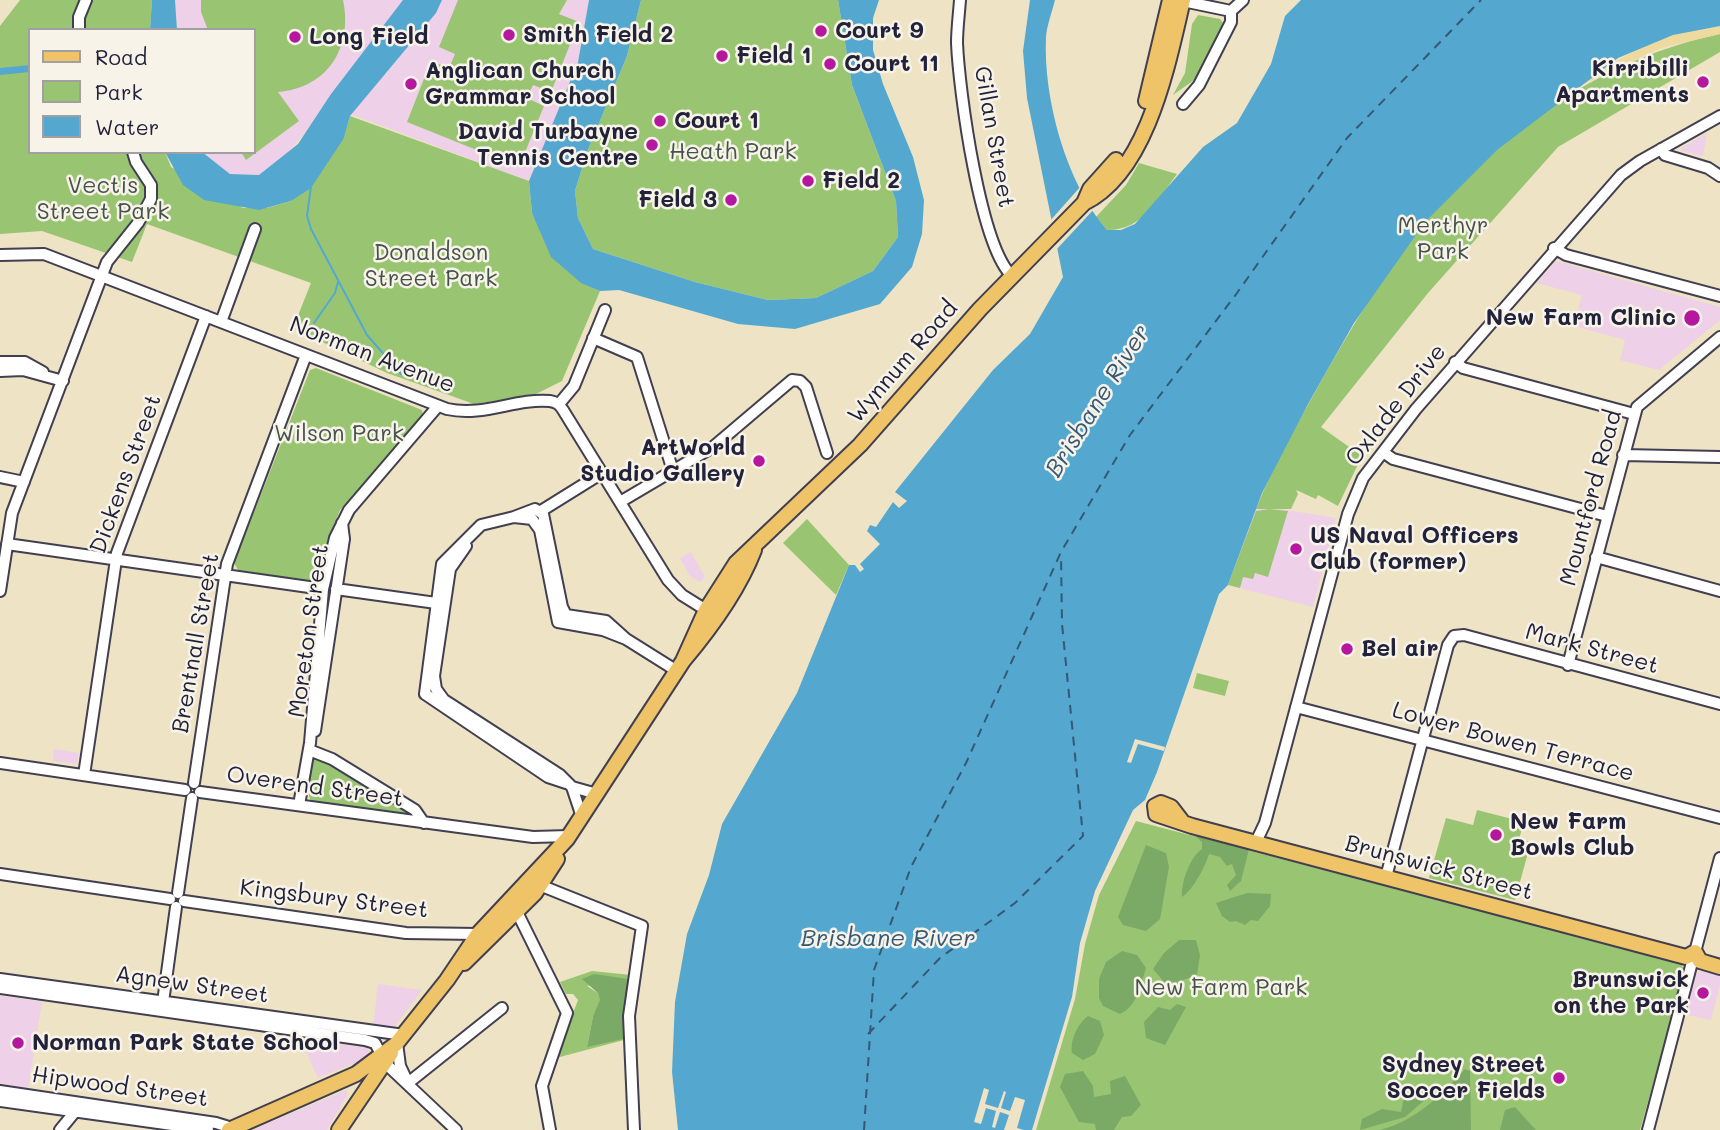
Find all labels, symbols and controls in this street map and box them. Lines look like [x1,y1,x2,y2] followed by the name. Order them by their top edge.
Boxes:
[835,17,924,45] place label: Court 9
[523,21,673,49] place label: Smith Field 2
[309,23,428,51] place label: Long Field
[813,23,829,39] marker: Court 9
[501,27,517,43] marker: Smith Field 2
[28,28,256,154] legend
[287,29,303,45] marker: Long Field
[736,42,811,70] place label: Field 1
[95,43,147,70] text: Road
[714,48,730,64] marker: Field 1
[844,50,939,78] place label: Court 11
[1555,55,1689,109] place label: Kirribilli Apartments
[822,56,838,72] marker: Court 11
[425,57,615,111] place label: Anglican Church Grammar School
[968,64,1020,210] street label: Gillan Street
[1695,74,1711,90] marker: Kirribilli Apartments
[403,76,419,92] marker: Anglican Church Grammar School
[95,78,143,105] text: Park
[674,107,759,135] place label: Court 1
[95,113,159,140] text: Water
[652,113,668,129] marker: Court 1
[457,118,638,172] place label: David Turbayne Tennis Centre
[644,137,660,153] marker: David Turbayne Tennis Centre
[669,138,797,166] park label: Heath Park
[822,167,900,195] place label: Field 2
[37,172,169,226] park label: Vectis Street Park
[800,173,816,189] marker: Field 2
[638,186,717,214] place label: Field 3
[723,192,739,208] marker: Field 3
[1398,212,1488,266] park label: Merthyr Park
[365,239,497,293] park label: Donaldson Street Park
[842,295,964,429] street label: Wynnum Road
[1486,304,1676,332] place label: New Farm Clinic
[1682,308,1702,328] marker: New Farm Clinic
[286,311,458,399] street label: Norman Avenue
[1040,319,1156,483] water label: Brisbane River
[1340,339,1452,471] street label: Oxlade Drive
[84,391,168,557] street label: Dickens Street
[1554,407,1628,589] street label: Mountford Road
[274,420,404,448] park label: Wilson Park
[580,434,745,488] place label: ArtWorld Studio Gallery
[751,453,767,469] marker: ArtWorld Studio Gallery
[1310,522,1519,576] place label: US Naval Officers Club (former)
[1288,541,1304,557] marker: US Naval Officers Club (former)
[283,543,335,719] street label: Moreton Street
[167,551,225,735] street label: Brentnall Street
[1522,618,1662,680] street label: Mark Street
[1361,635,1439,663] place label: Bel air
[1339,641,1355,657] marker: Bel air
[1389,696,1637,788] street label: Lower Bowen Terrace
[225,761,405,813] street label: Overend Street
[1510,808,1634,862] place label: New Farm Bowls Club
[1488,827,1504,843] marker: New Farm Bowls Club
[1342,830,1536,906] street label: Brunswick Street
[238,874,430,924] street label: Kingsbury Street
[801,925,975,953] water label: Brisbane River
[114,961,270,1009] street label: Agnew Street
[1554,966,1689,1020] place label: Brunswick on the Park
[1135,974,1307,1002] park label: New Farm Park
[1695,985,1711,1001] marker: Brunswick on the Park
[32,1029,338,1057] place label: Norman Park State School
[10,1035,26,1051] marker: Norman Park State School
[1382,1051,1545,1105] place label: Sydney Street Soccer Fields
[30,1061,210,1113] street label: Hipwood Street
[1551,1070,1567,1086] marker: Sydney Street Soccer Fields

